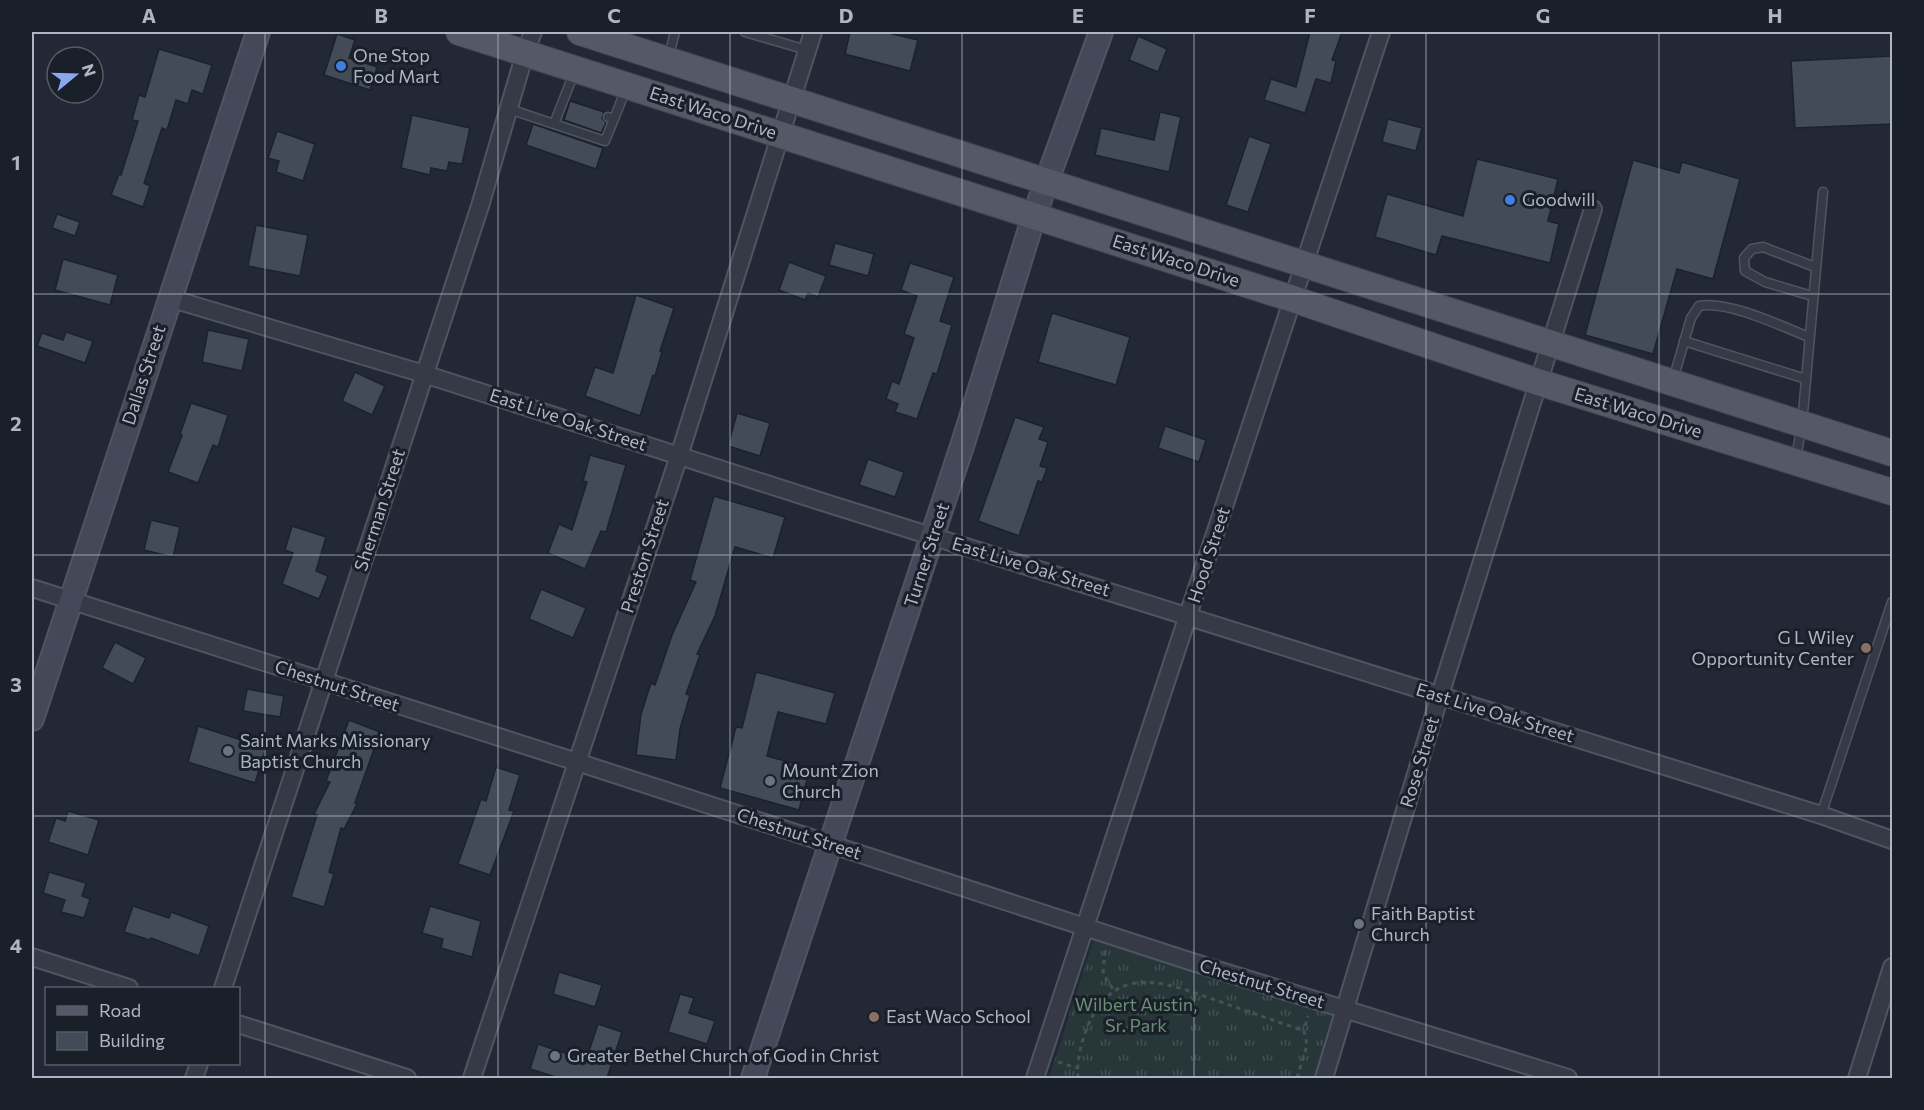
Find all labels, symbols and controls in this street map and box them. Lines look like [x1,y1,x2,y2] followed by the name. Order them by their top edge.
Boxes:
[142,3,156,27] text: A
[374,3,388,27] text: B
[607,3,621,27] text: C
[839,3,853,27] text: D
[1072,3,1084,27] text: E
[1304,3,1316,27] text: F
[1536,3,1550,27] text: G
[1768,3,1783,27] text: H
[353,44,439,87] place label: One Stop Food Mart
[45,45,105,105] north arrow
[334,59,348,73] marker: One Stop Food Mart
[79,61,101,79] text: N
[647,81,780,143] street label: East Waco Drive
[11,150,21,174] text: 1
[1522,188,1595,210] place label: Goodwill
[1503,193,1517,207] marker: Goodwill
[1110,229,1243,291] street label: East Waco Drive
[117,322,170,427] street label: Dallas Street
[1572,382,1705,442] street label: East Waco Drive
[487,383,650,455] street label: East Live Oak Street
[10,411,22,435] text: 2
[349,446,409,574] street label: Sherman Street
[615,496,673,615] street label: Preston Street
[899,500,953,610] street label: Turner Street
[1182,504,1234,606] street label: Hood Street
[950,532,1113,601] street label: East Live Oak Street
[1691,626,1854,669] place label: G L Wiley Opportunity Center
[1859,641,1873,655] marker: G L Wiley Opportunity Center
[272,655,402,716] street label: Chestnut Street
[10,672,22,696] text: 3
[1414,678,1577,747] street label: East Live Oak Street
[1395,714,1443,810] street label: Rose Street
[240,729,431,772] place label: Saint Marks Missionary Baptist Church
[221,744,235,758] marker: Saint Marks Missionary Baptist Church
[782,759,879,802] place label: Mount Zion Church
[763,774,777,788] marker: Mount Zion Church
[734,803,864,864] street label: Chestnut Street
[1371,902,1475,945] place label: Faith Baptist Church
[1352,917,1366,931] marker: Faith Baptist Church
[10,933,22,957] text: 4
[1197,954,1328,1013] street label: Chestnut Street
[45,987,240,1065] legend
[1075,993,1197,1036] park label: Wilbert Austin, Sr. Park
[99,999,141,1021] text: Road
[886,1005,1031,1027] place label: East Waco School
[867,1010,881,1024] marker: East Waco School
[99,1029,165,1051] text: Building
[567,1044,879,1066] place label: Greater Bethel Church of God in Christ
[548,1049,562,1063] marker: Greater Bethel Church of God in Christ

